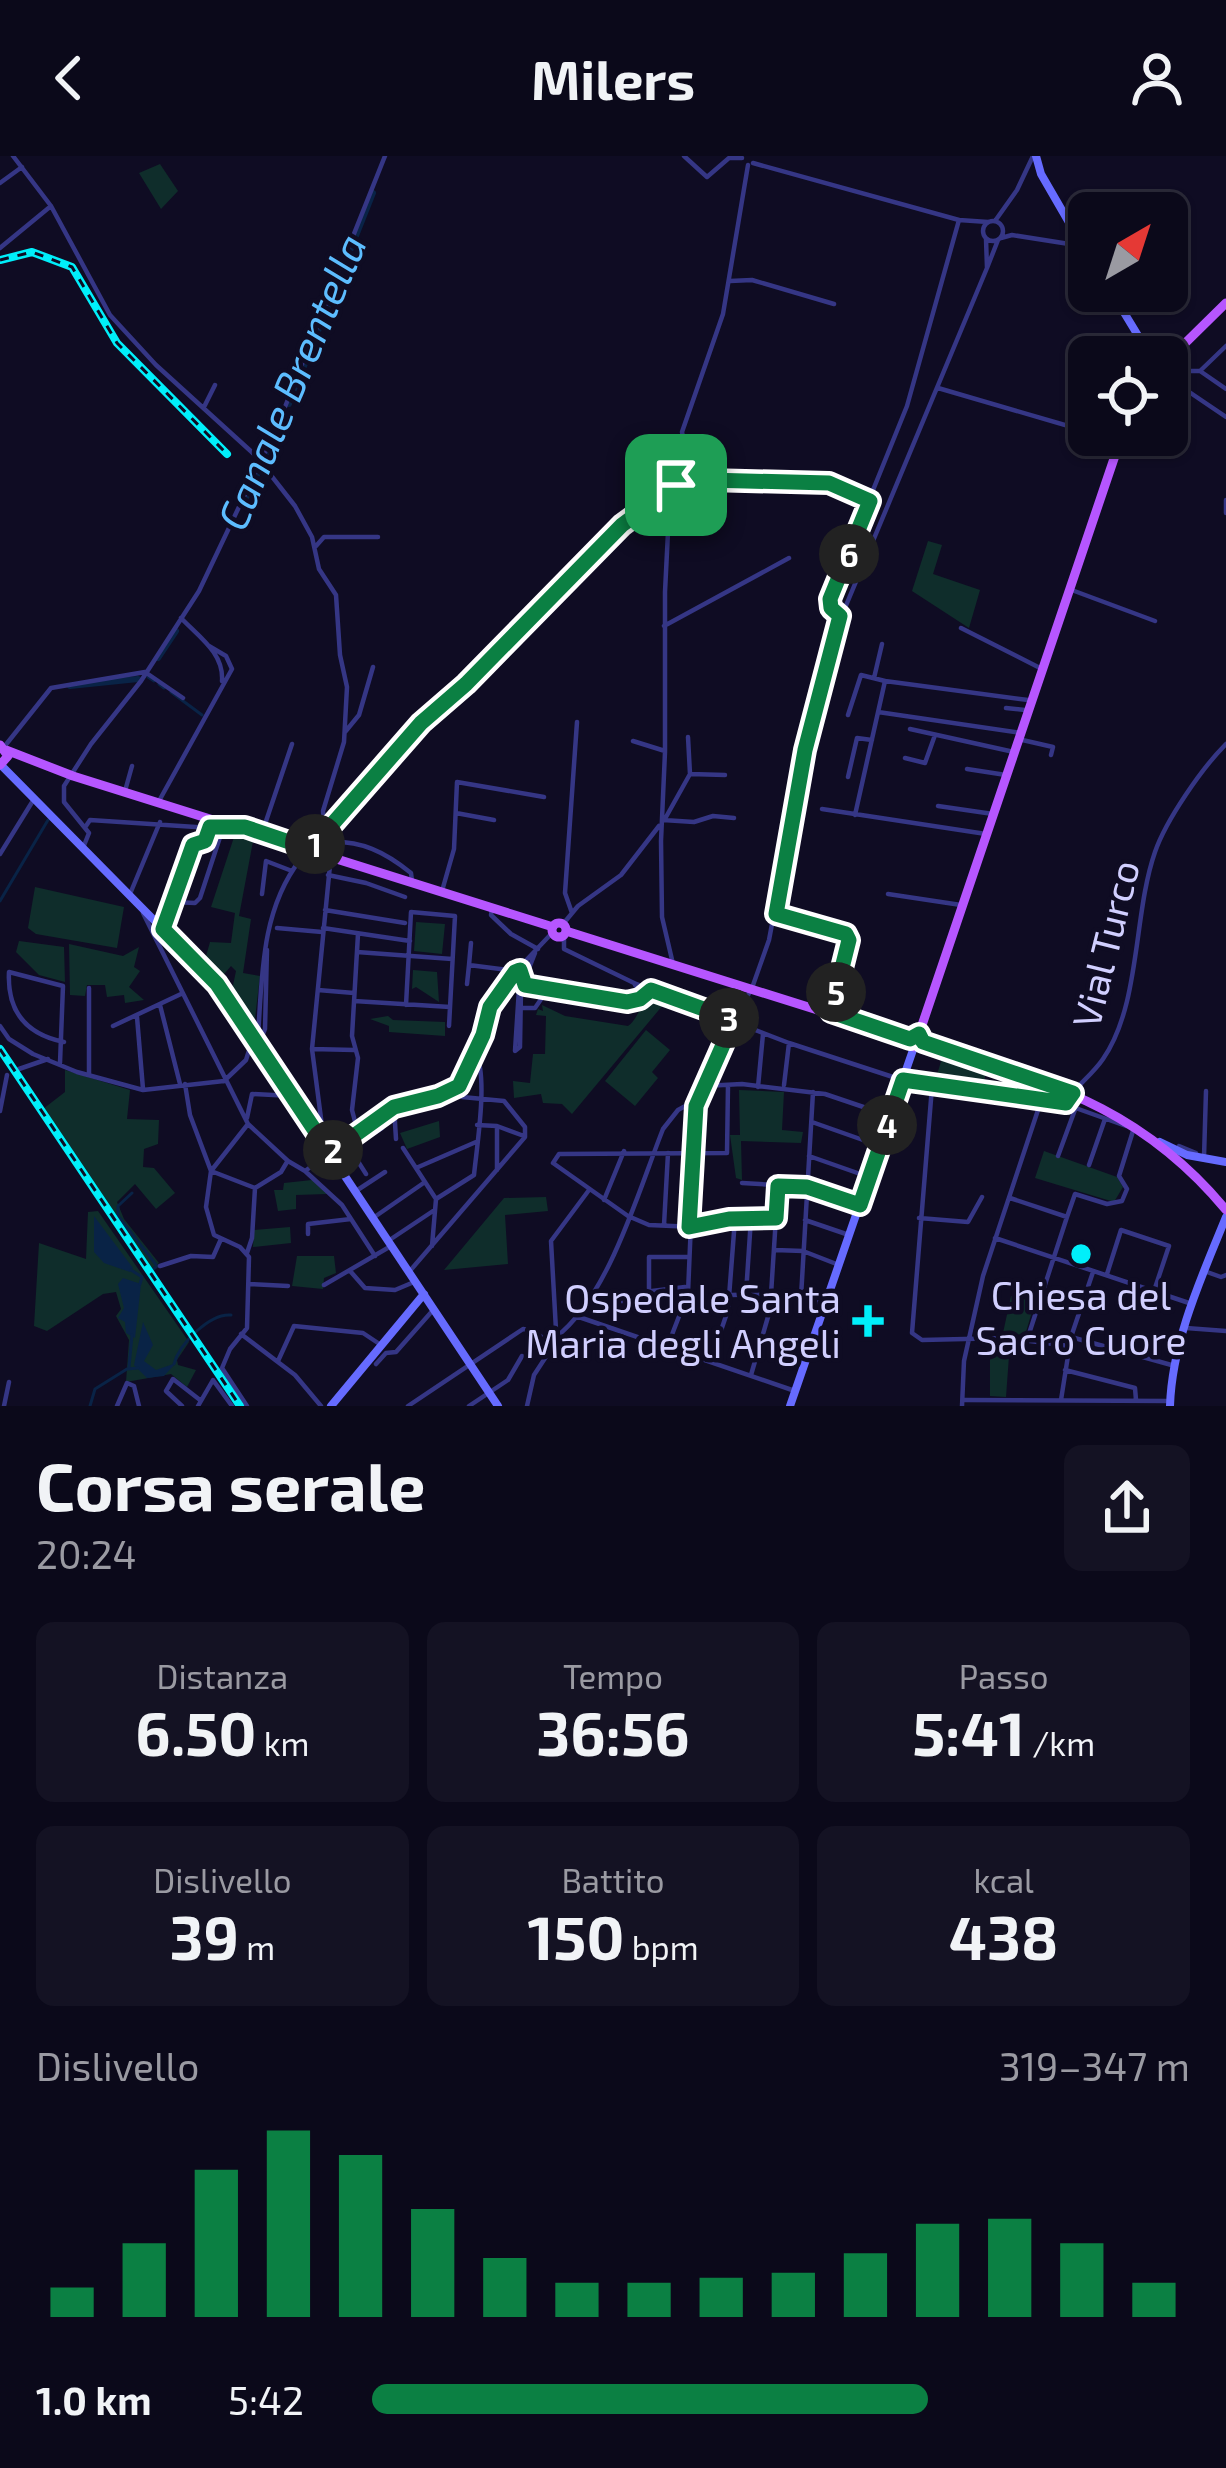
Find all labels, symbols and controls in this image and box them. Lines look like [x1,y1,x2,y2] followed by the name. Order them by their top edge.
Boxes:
[36,45,102,111] icon: back
[1124,45,1190,111] icon: person
[531,46,695,111] text: Milers
[1068,192,1188,312] north arrow
[1068,192,1188,456] map controls
[205,226,375,537] water label: Canale Brentella
[1068,336,1188,456] button: locate
[625,434,727,536] pin
[643,452,709,518] icon: arrive
[819,524,879,584] pin: 6
[839,534,859,574] text: 6
[285,814,345,874] pin: 1
[308,824,322,864] text: 1
[1061,855,1148,1032] street label: Vial Turco
[806,962,866,1022] pin: 5
[827,972,845,1012] text: 5
[699,988,759,1048] pin: 3
[720,998,738,1038] text: 3
[857,1095,917,1155] pin: 4
[876,1105,898,1145] text: 4
[303,1120,363,1180] pin: 2
[323,1130,343,1170] text: 2
[1068,1241,1094,1267] marker: Chiesa del Sacro Cuore
[975,1271,1187,1363] place label: Chiesa del Sacro Cuore
[525,1274,841,1366] place label: Ospedale Santa Maria degli Angeli
[852,1305,884,1337] marker: Ospedale Santa Maria degli Angeli
[36,1445,426,1524] text: Corsa serale
[1064,1445,1190,1571] button: share
[36,1530,137,1577] text: 20:24
[156,1656,288,1696] text: Distanza
[563,1656,663,1696] text: Tempo
[959,1656,1049,1696] text: Passo
[135,1696,256,1768] text: 6.50
[536,1696,690,1768] text: 36:56
[912,1696,1025,1768] text: 5:41
[256,1723,309,1763] text: km
[1025,1723,1095,1763] text: /km
[153,1860,291,1900] text: Dislivello
[561,1860,665,1900] text: Battito
[973,1860,1034,1900] text: kcal
[169,1900,239,1972] text: 39
[527,1900,624,1972] text: 150
[949,1900,1058,1972] text: 438
[239,1927,275,1967] text: m
[624,1927,699,1967] text: bpm
[36,2042,199,2089] text: Dislivello
[999,2042,1190,2089] text: 319–347 m
[36,2376,152,2423] text: 1.0 km
[228,2376,304,2423] text: 5:42

